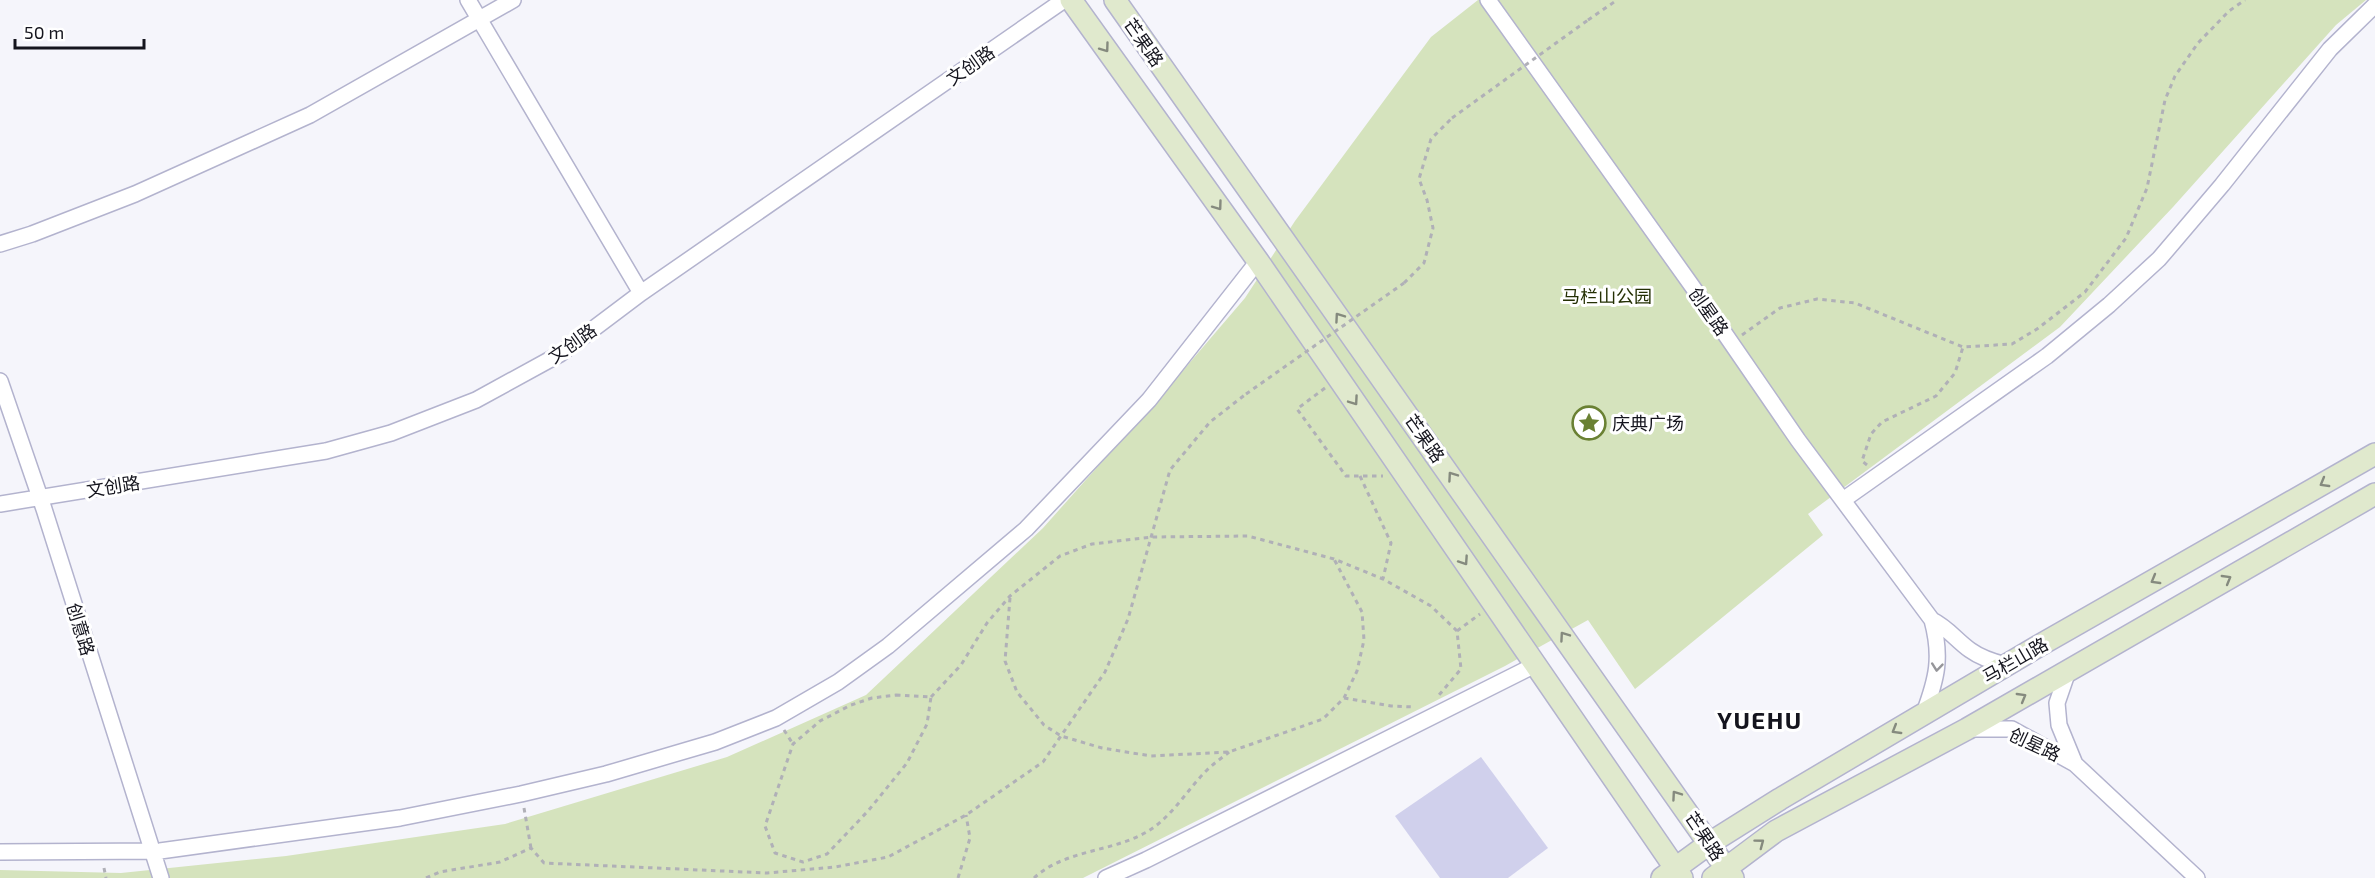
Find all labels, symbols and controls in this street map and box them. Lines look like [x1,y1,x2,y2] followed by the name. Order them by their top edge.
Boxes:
[15,12,144,50] scale bar
[1120,14,1168,70] street label: 芒果路
[24,21,64,43] text: 50 m
[942,41,998,89] street label: 文创路
[1098,41,1109,52] one-way arrow
[1211,200,1222,211] one-way arrow
[1685,283,1733,339] street label: 创星路
[1562,285,1652,307] park label: 马栏山公园
[1335,313,1346,324] one-way arrow
[544,319,600,367] street label: 文创路
[1346,394,1357,405] one-way arrow
[1571,405,1607,441] place icon: 庆典广场
[1401,410,1449,466] street label: 芒果路
[1612,412,1684,434] place label: 庆典广场
[85,471,141,501] street label: 文创路
[1448,472,1459,483] one-way arrow
[2320,475,2330,487] one-way arrow
[1457,555,1468,566] one-way arrow
[2151,572,2161,584] one-way arrow
[2221,575,2231,586] one-way arrow
[63,600,99,658] street label: 创意路
[1560,631,1571,642] one-way arrow
[1978,632,2052,688] street label: 马栏山路
[1931,663,1944,672] one-way arrow
[2016,693,2026,705] one-way arrow
[1717,705,1803,734] district label: YUEHU
[1892,723,1902,734] one-way arrow
[2006,723,2064,765] street label: 创星路
[1672,791,1683,802] one-way arrow
[1681,807,1729,865] street label: 芒果路
[1753,839,1764,850] one-way arrow

